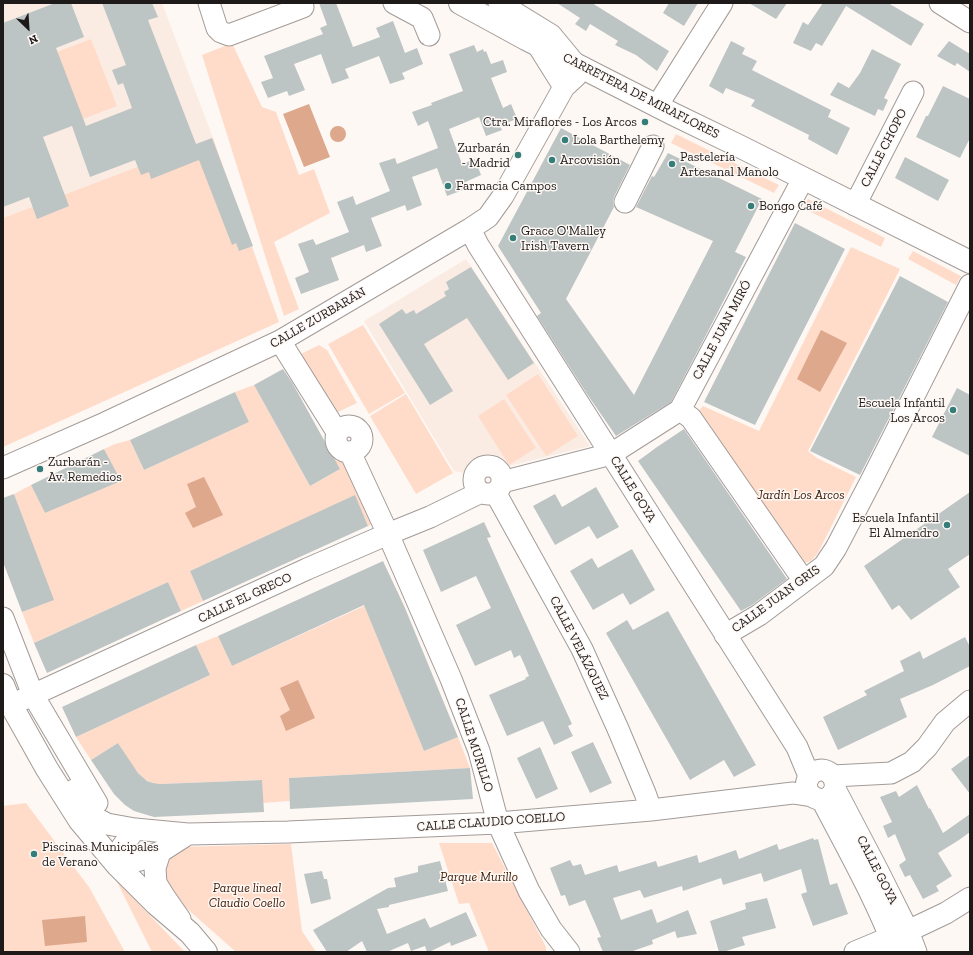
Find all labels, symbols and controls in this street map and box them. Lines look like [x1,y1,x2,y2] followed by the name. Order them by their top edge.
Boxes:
[8,8,48,48] north arrow
[27,32,40,47] text: N
[560,50,722,142] street label: CARRETERA DE MIRAFLORES
[858,106,910,190] street label: CALLE CHOPO
[483,114,637,130] place label: Ctra. Miraflores - Los Arcos
[640,117,650,127] marker: Ctra. Miraflores - Los Arcos
[573,132,664,148] place label: Lola Barthelemy
[560,135,570,145] marker: Lola Barthelemy
[457,140,510,171] place label: Zurbarán - Madrid
[680,149,779,180] place label: Pastelería Artesanal Manolo
[513,150,523,160] marker: Zurbarán - Madrid
[560,152,620,168] place label: Arcovisión
[547,155,557,165] marker: Arcovisión
[667,159,677,169] marker: Pastelería Artesanal Manolo
[456,178,557,194] place label: Farmacia Campos
[443,181,453,191] marker: Farmacia Campos
[759,198,823,214] place label: Bongo Café
[746,201,756,211] marker: Bongo Café
[521,223,606,254] place label: Grace O'Malley Irish Tavern
[508,233,518,243] marker: Grace O'Malley Irish Tavern
[689,278,755,382] street label: CALLE JUAN MIRÓ
[267,284,369,352] street label: CALLE ZURBARÁN
[858,395,945,426] place label: Escuela Infantil Los Arcos
[948,405,958,415] marker: Escuela Infantil Los Arcos
[607,453,659,525] street label: CALLE GOYA
[48,454,122,485] place label: Zurbarán - Av. Remedios
[35,464,45,474] marker: Zurbarán - Av. Remedios
[757,487,845,503] park label: Jardín Los Arcos
[852,510,939,541] place label: Escuela Infantil El Almendro
[942,520,952,530] marker: Escuela Infantil El Almendro
[729,562,823,636] street label: CALLE JUAN GRIS
[196,569,294,627] street label: CALLE EL GRECO
[546,593,612,703] street label: CALLE VELÁZQUEZ
[451,696,497,794] street label: CALLE MURILLO
[416,809,566,835] street label: CALLE CLAUDIO COELLO
[853,833,901,907] street label: CALLE GOYA
[42,839,159,870] place label: Piscinas Municipales de Verano
[29,849,39,859] marker: Piscinas Municipales de Verano
[440,869,518,885] park label: Parque Murillo
[209,880,285,911] park label: Parque lineal Claudio Coello

